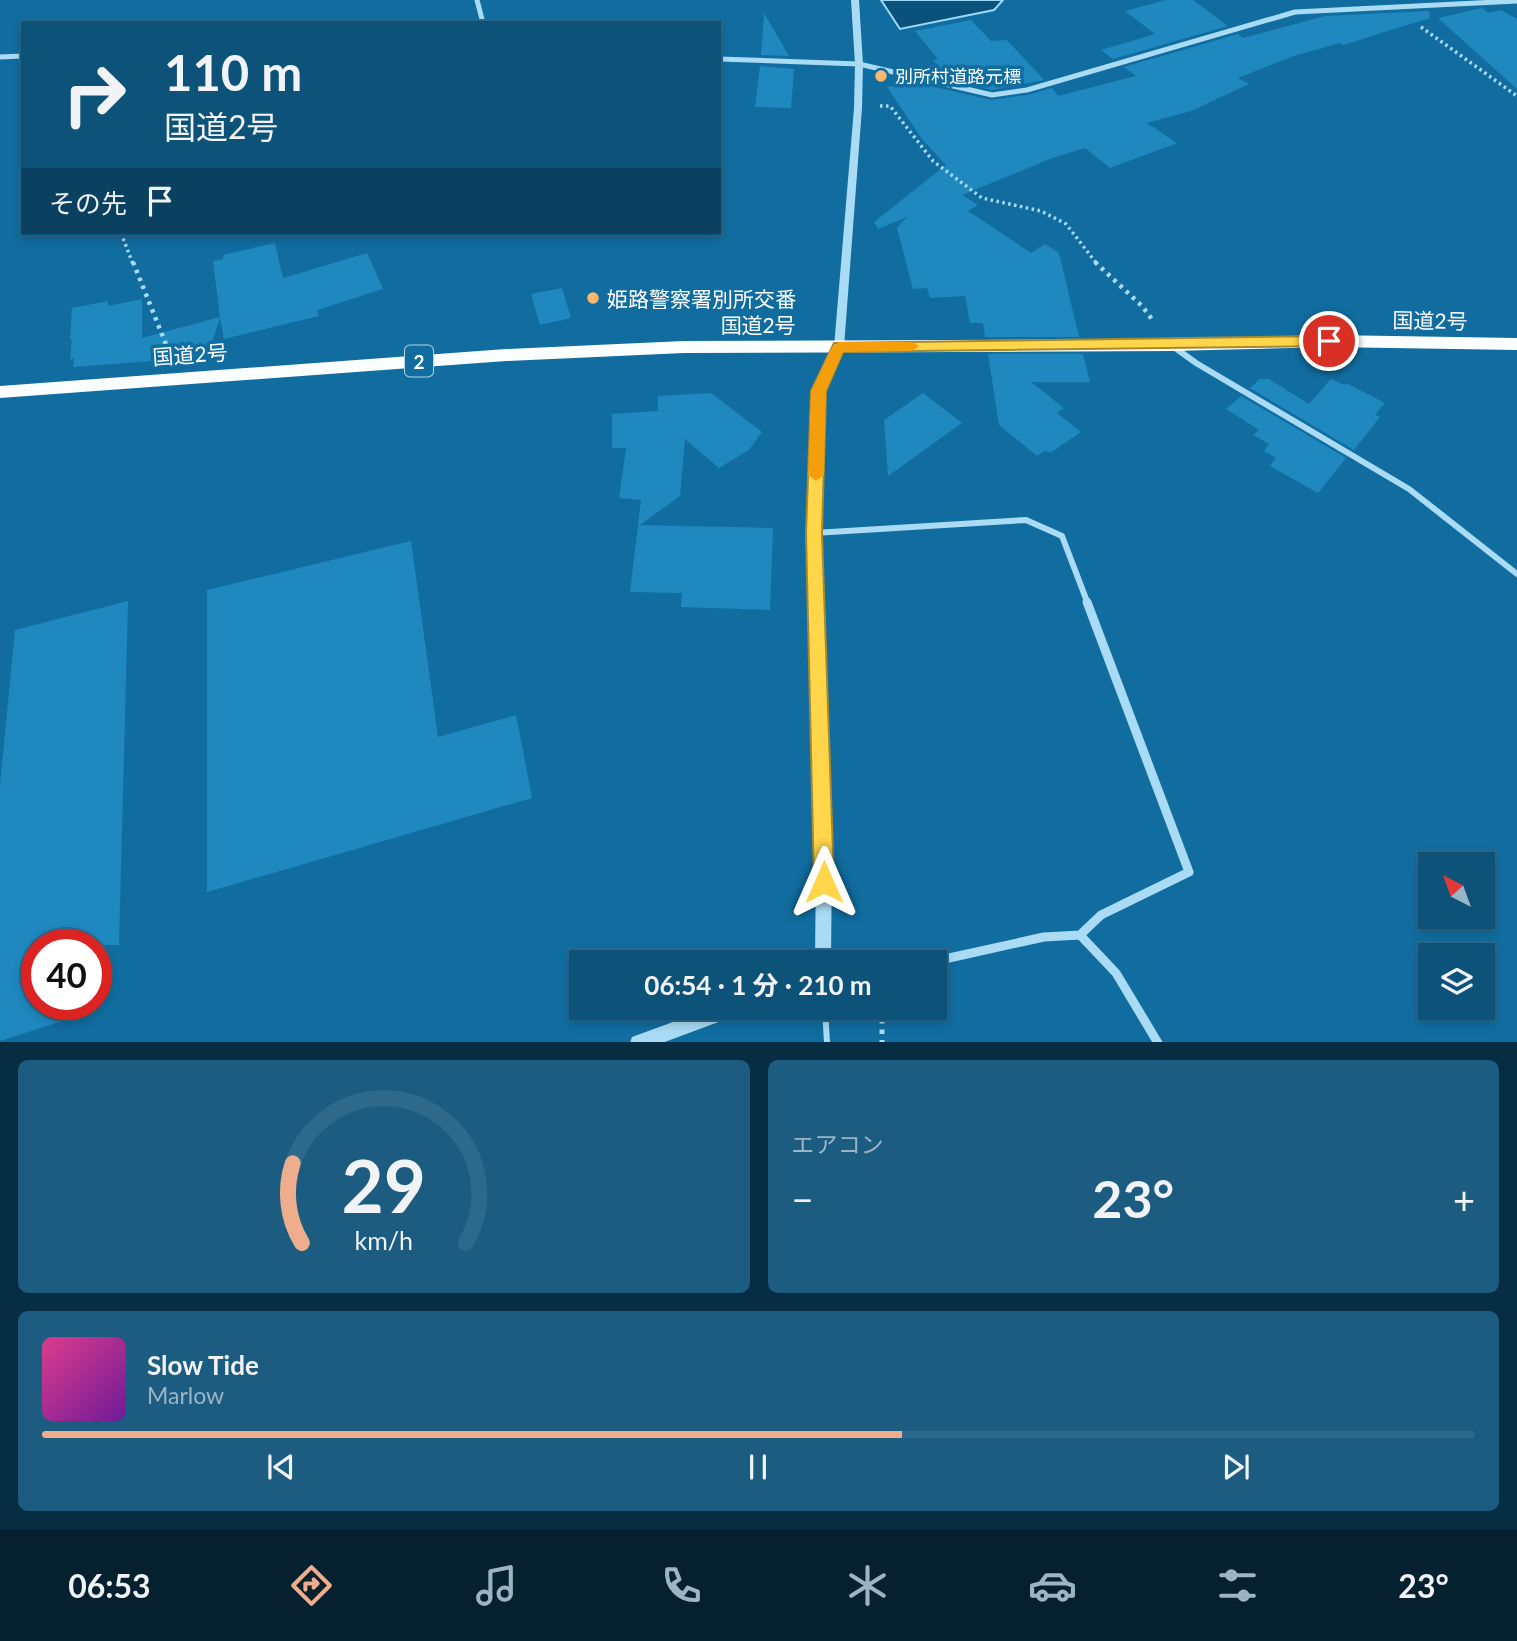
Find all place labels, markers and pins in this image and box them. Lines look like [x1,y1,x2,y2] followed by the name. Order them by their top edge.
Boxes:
[895,65,1021,87] place label: 別所村道路元標
[873,68,889,84] marker: 別所村道路元標
[607,286,796,311] place label: 姫路警察署別所交番
[585,290,601,306] marker: 姫路警察署別所交番
[1299,311,1359,371] pin

